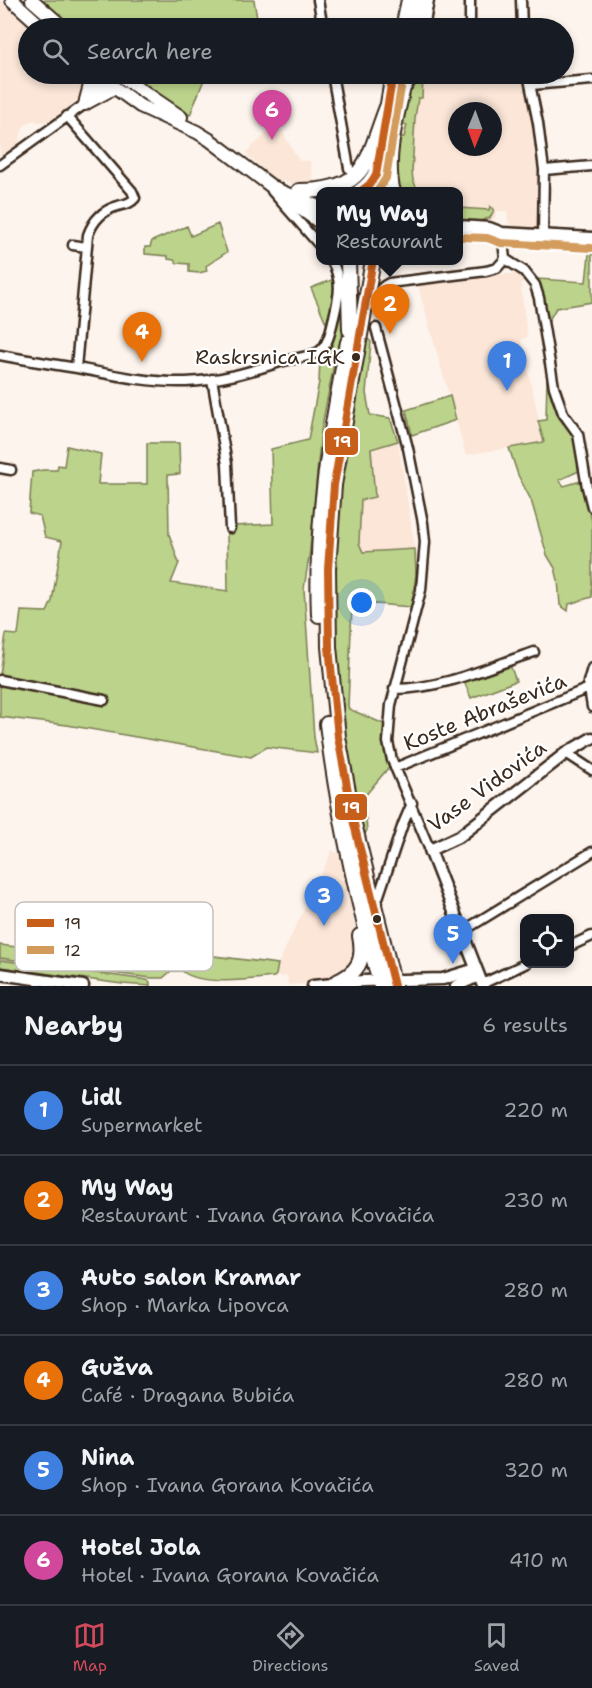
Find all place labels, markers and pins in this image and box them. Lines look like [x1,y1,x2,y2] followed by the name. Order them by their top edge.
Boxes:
[252,90,292,140] pin: 6
[370,284,410,334] pin: 2
[122,312,162,362] pin: 4
[488,342,526,391] pin: 1
[195,344,345,370] place label: Raskrsnica IGK
[350,351,362,363] marker: Raskrsnica IGK
[304,876,344,926] pin: 3
[371,913,383,925] unlabelled marker
[434,914,472,964] pin: 5

